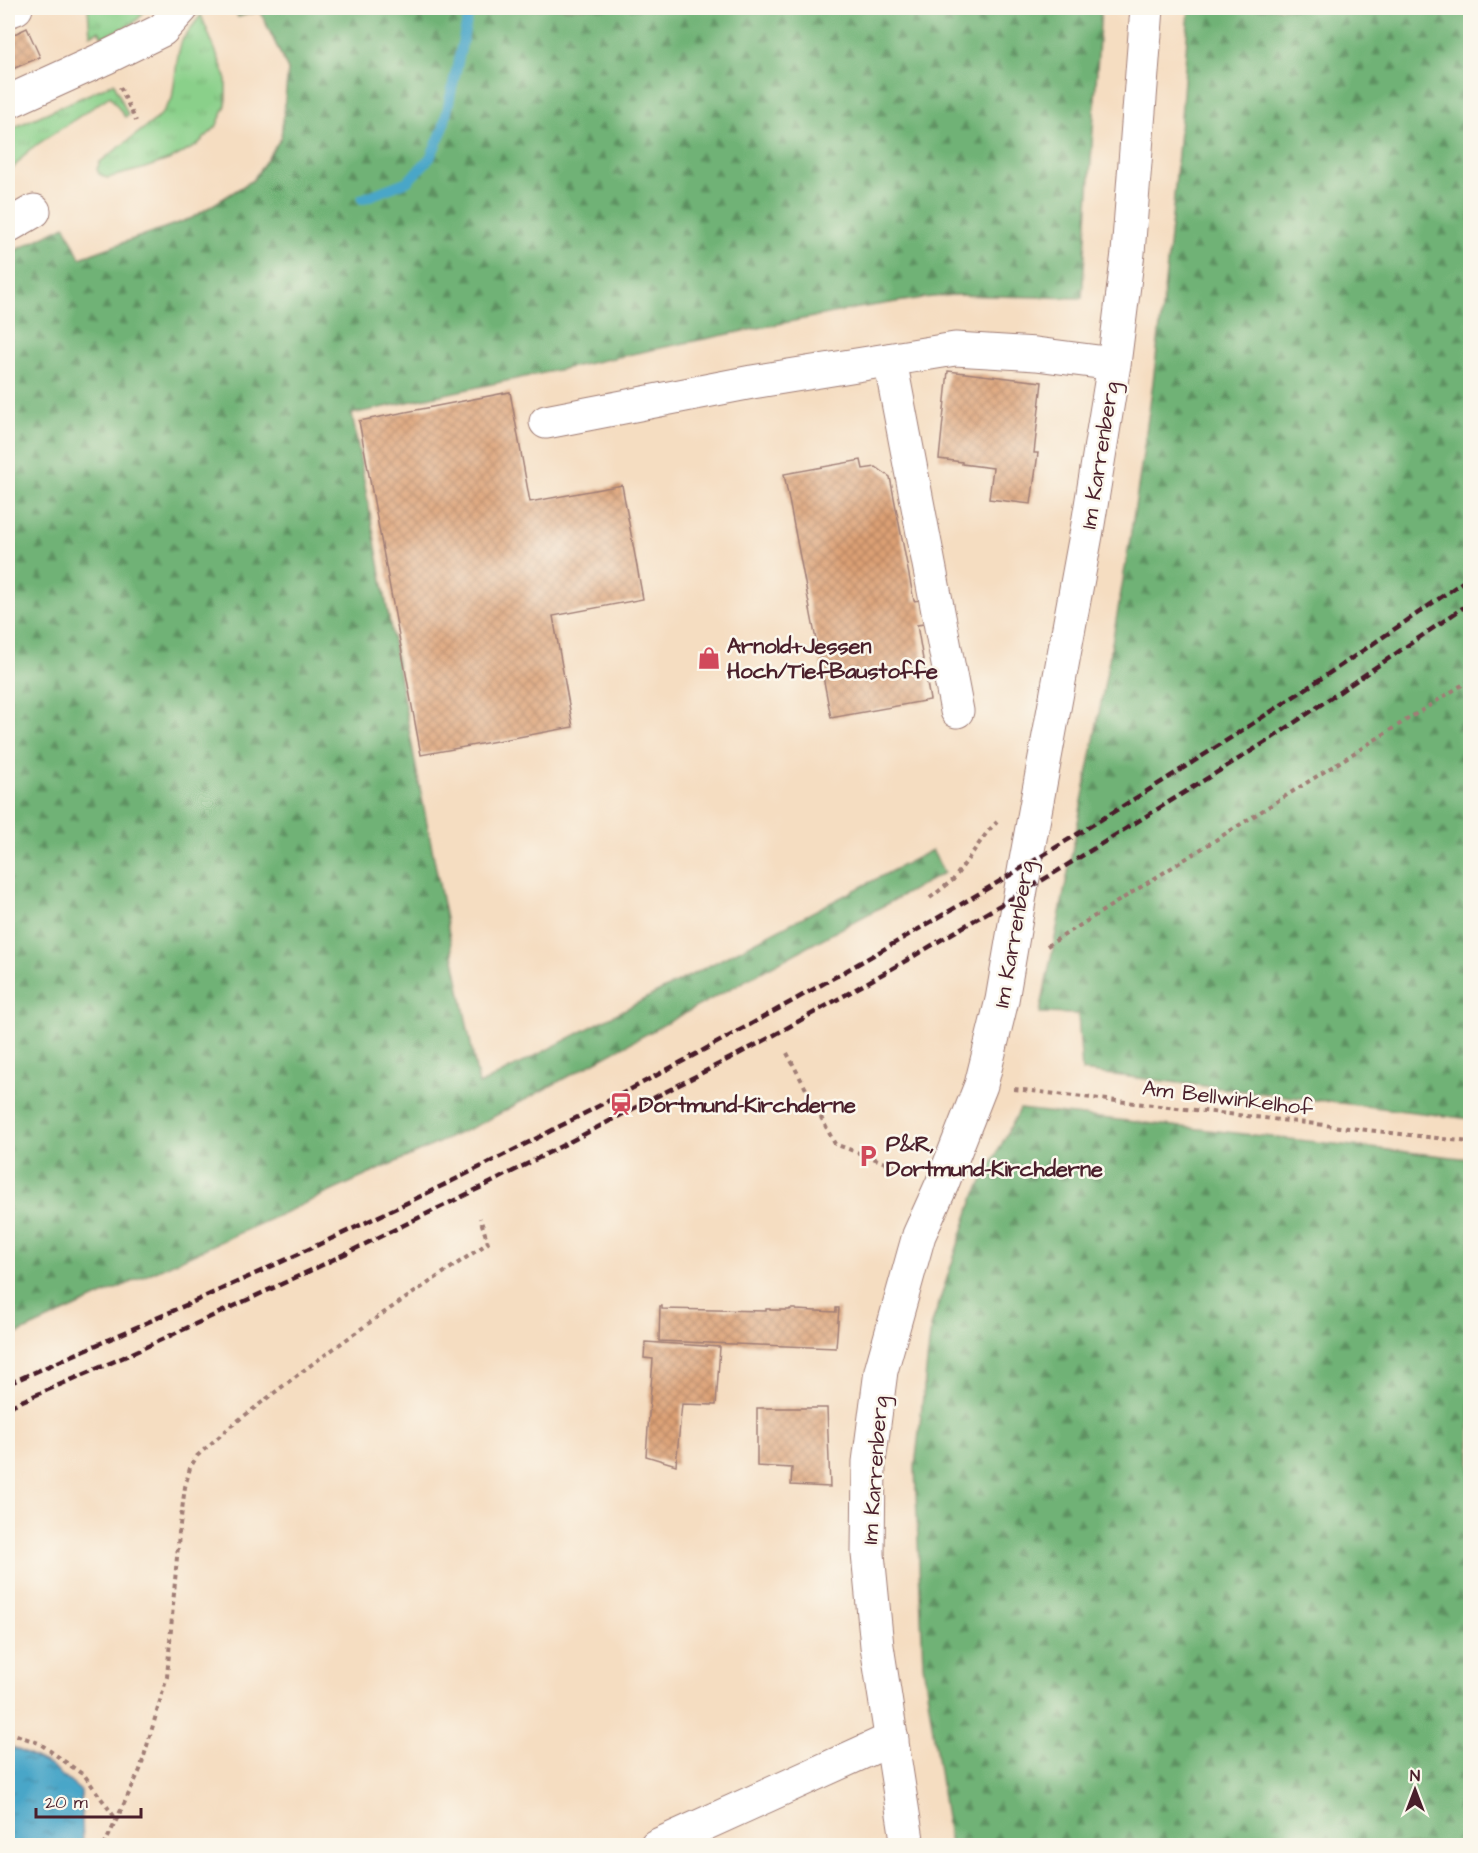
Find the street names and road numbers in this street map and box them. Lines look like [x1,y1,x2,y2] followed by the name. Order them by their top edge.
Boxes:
[1074,379,1128,531] street label: Im Karrenberg
[986,858,1044,1010] street label: Im Karrenberg
[1141,1073,1316,1124] street label: Am Bellwinkelhof
[855,1395,897,1545] street label: Im Karrenberg

